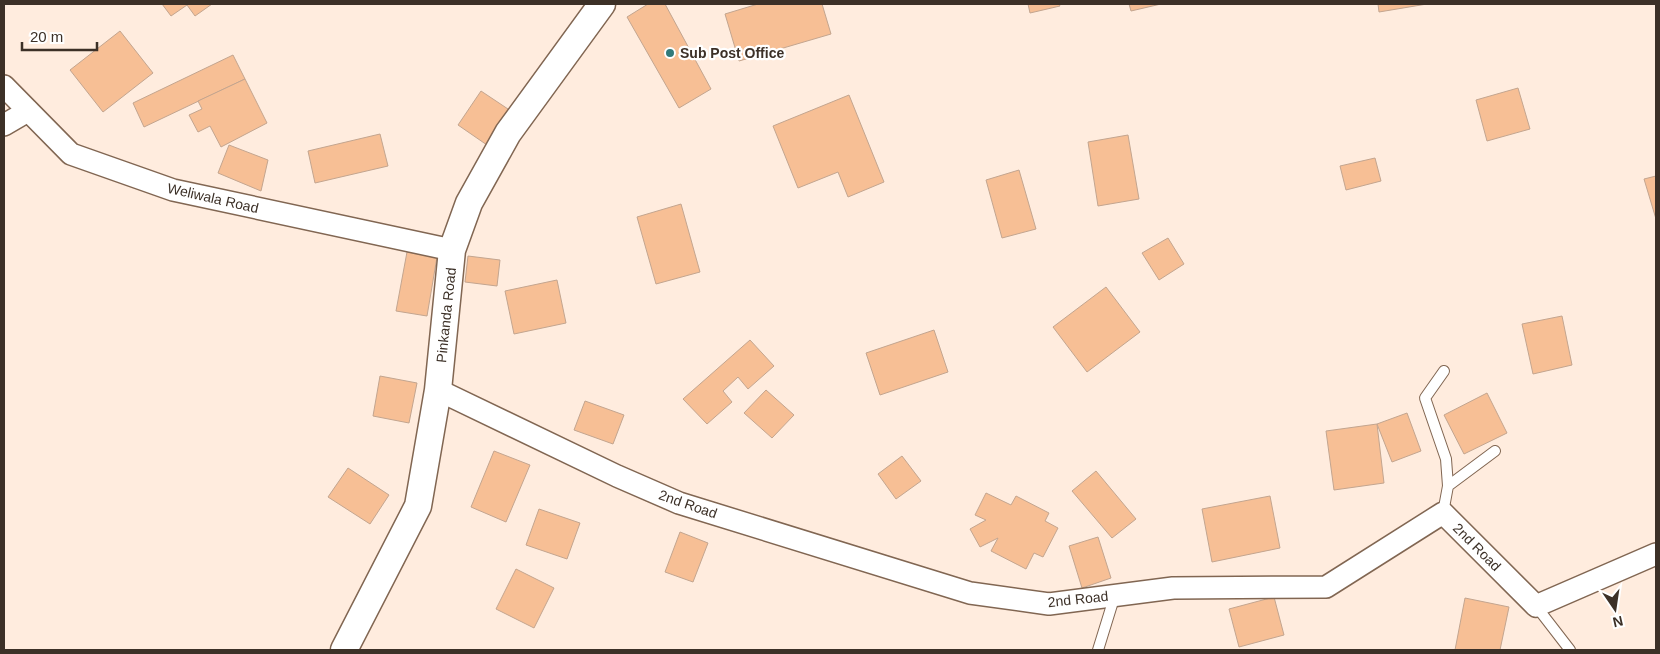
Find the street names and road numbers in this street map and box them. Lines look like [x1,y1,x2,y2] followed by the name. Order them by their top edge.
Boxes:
[166,180,260,216] street label: Weliwala Road
[433,267,459,363] street label: Pinkanda Road
[657,487,719,521] street label: 2nd Road
[1450,520,1504,574] street label: 2nd Road
[1047,588,1109,610] street label: 2nd Road

